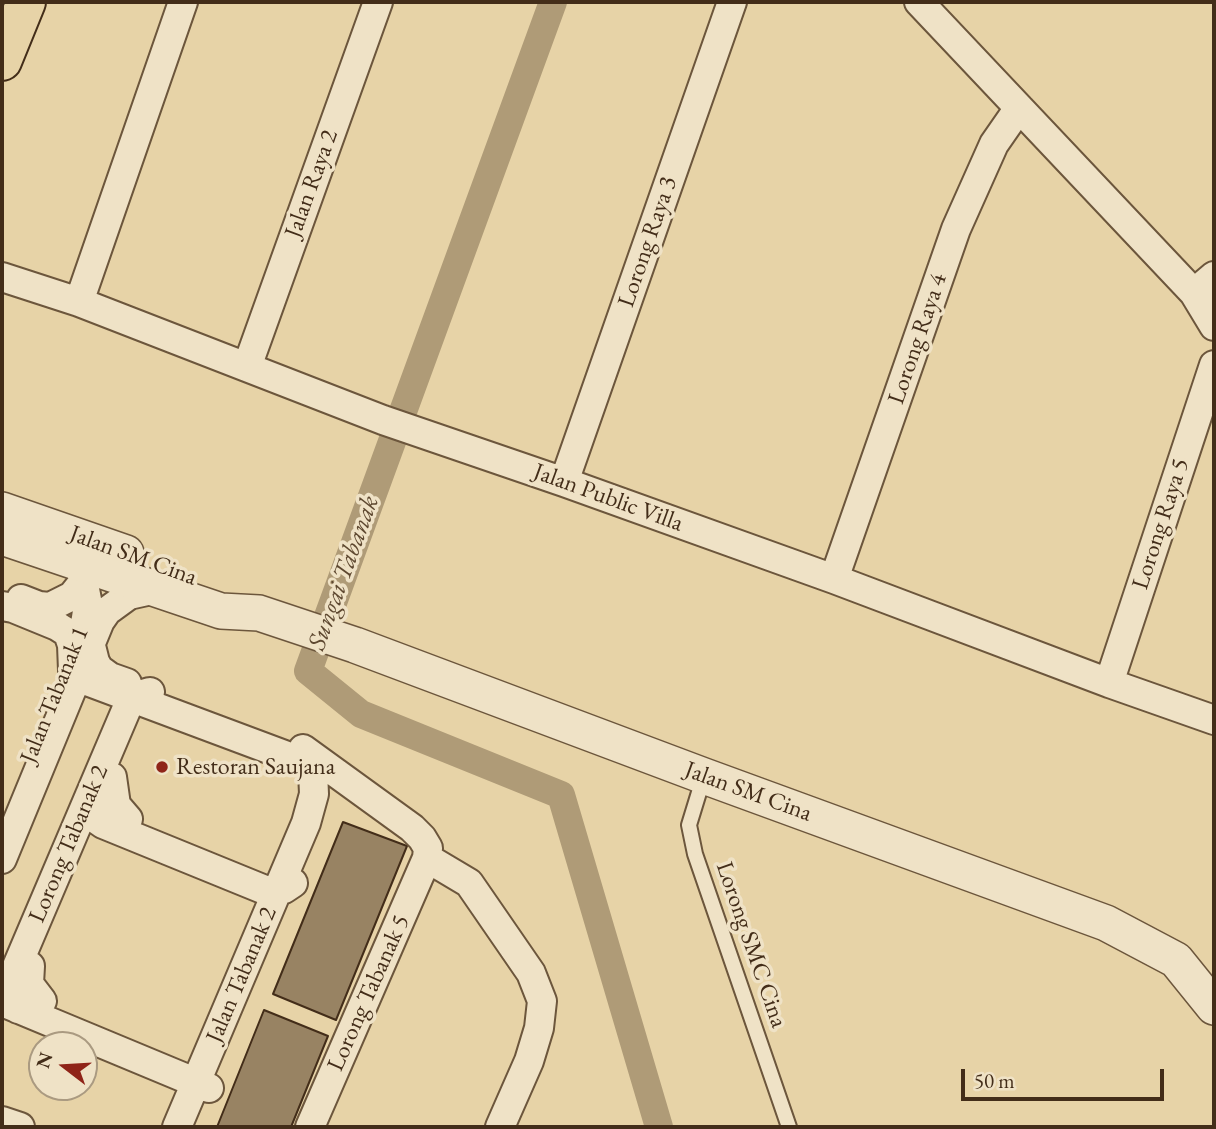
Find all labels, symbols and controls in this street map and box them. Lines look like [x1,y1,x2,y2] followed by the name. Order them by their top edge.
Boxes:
[279,126,345,242] street label: Jalan Raya 2
[612,173,684,311] street label: Lorong Raya 3
[882,270,954,408] street label: Lorong Raya 4
[1126,455,1196,593] street label: Lorong Raya 5
[529,458,687,538] street label: Jalan Public Villa
[302,492,386,654] water label: Sungai Tabanak
[65,520,201,592] street label: Jalan SM Cina
[14,622,96,768] street label: Jalan Tabanak 1
[176,753,335,781] place label: Restoran Saujana
[680,756,816,828] street label: Jalan SM Cina
[154,759,170,775] marker: Restoran Saujana
[23,761,115,927] street label: Lorong Tabanak 2
[709,858,793,1032] street label: Lorong SMC Cina
[200,903,284,1047] street label: Jalan Tabanak 2
[322,910,416,1076] street label: Lorong Tabanak 5
[28,1031,98,1101] north arrow
[30,1049,59,1071] text: N
[964,1056,1167,1100] scale bar
[974,1067,1015,1094] text: 50 m

